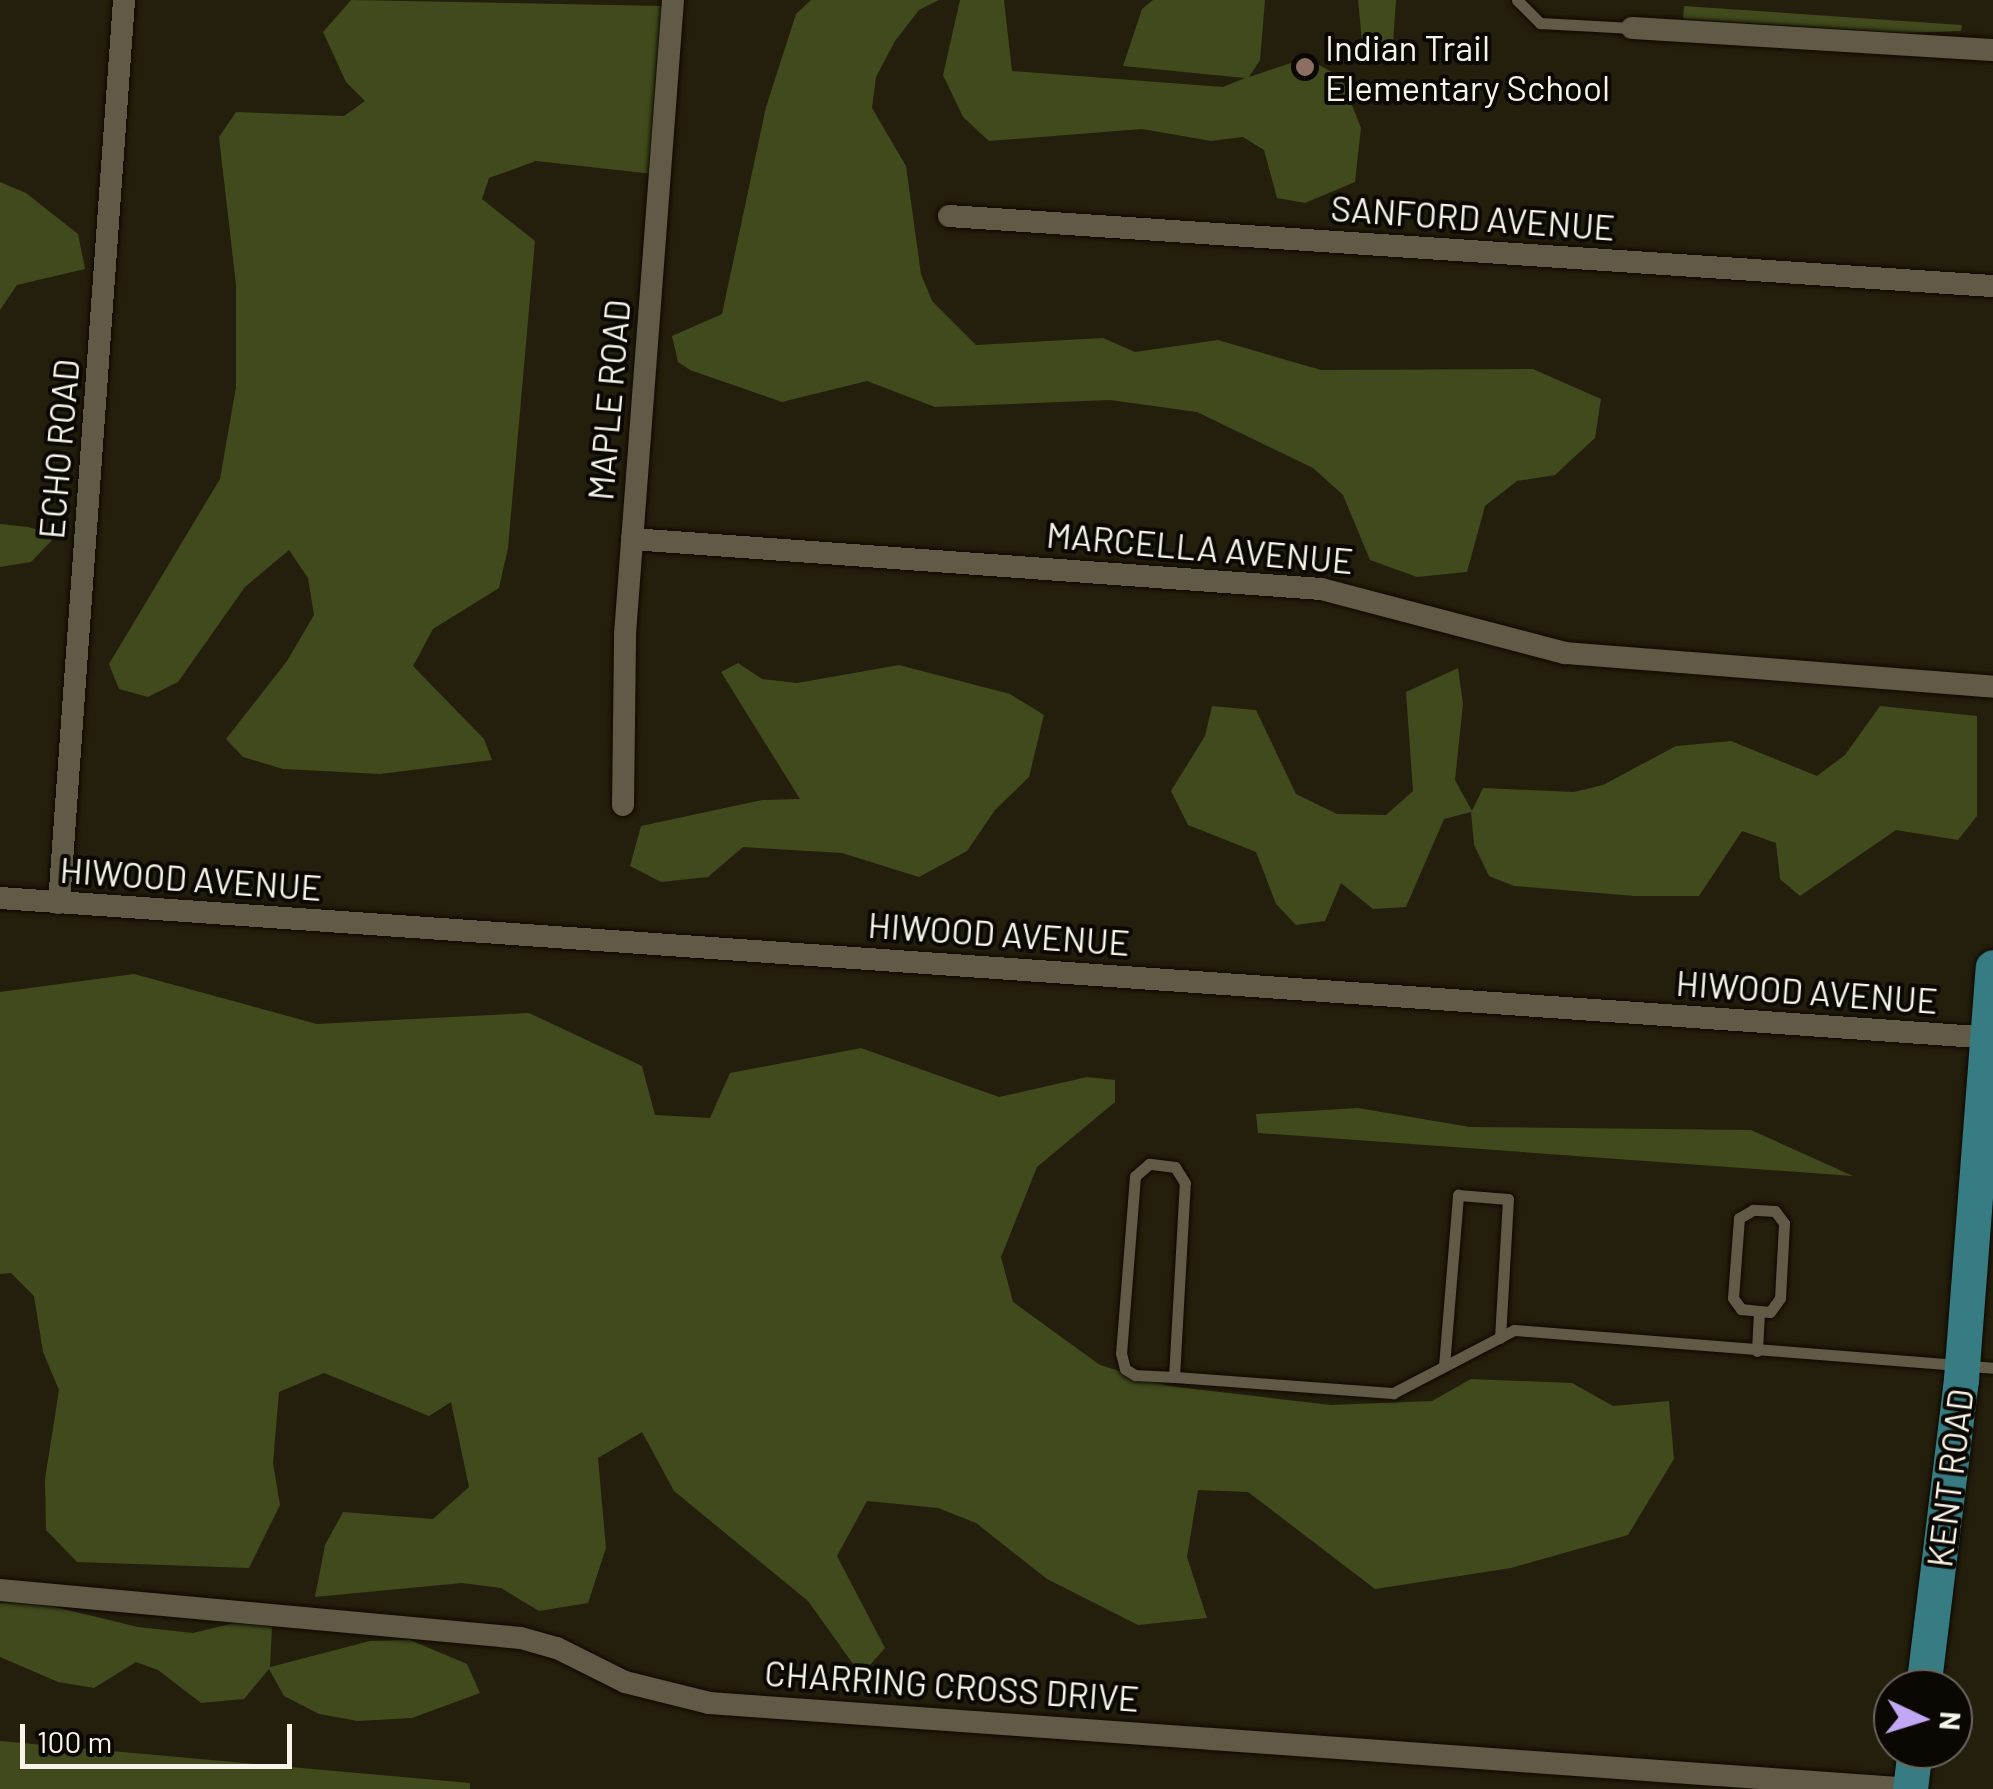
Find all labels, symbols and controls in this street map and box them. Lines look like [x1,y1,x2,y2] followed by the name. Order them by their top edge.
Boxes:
[1325,26,1610,108] place label: Indian Trail Elementary School
[1294,56,1316,78] marker: Indian Trail Elementary School
[1329,186,1617,248] street label: SANFORD AVENUE
[578,298,638,502] street label: MAPLE ROAD
[29,357,87,541] street label: ECHO ROAD
[1045,513,1355,581] street label: MARCELLA AVENUE
[59,848,323,908] street label: HIWOOD AVENUE
[867,903,1131,963] street label: HIWOOD AVENUE
[1675,961,1939,1021] street label: HIWOOD AVENUE
[1917,1387,1981,1569] street label: KENT ROAD
[763,1651,1141,1719] street label: CHARRING CROSS DRIVE
[1873,1669,1973,1769] north arrow
[25,1704,298,1766] scale bar
[1933,1710,1969,1731] text: N
[37,1723,112,1759] text: 100 m

